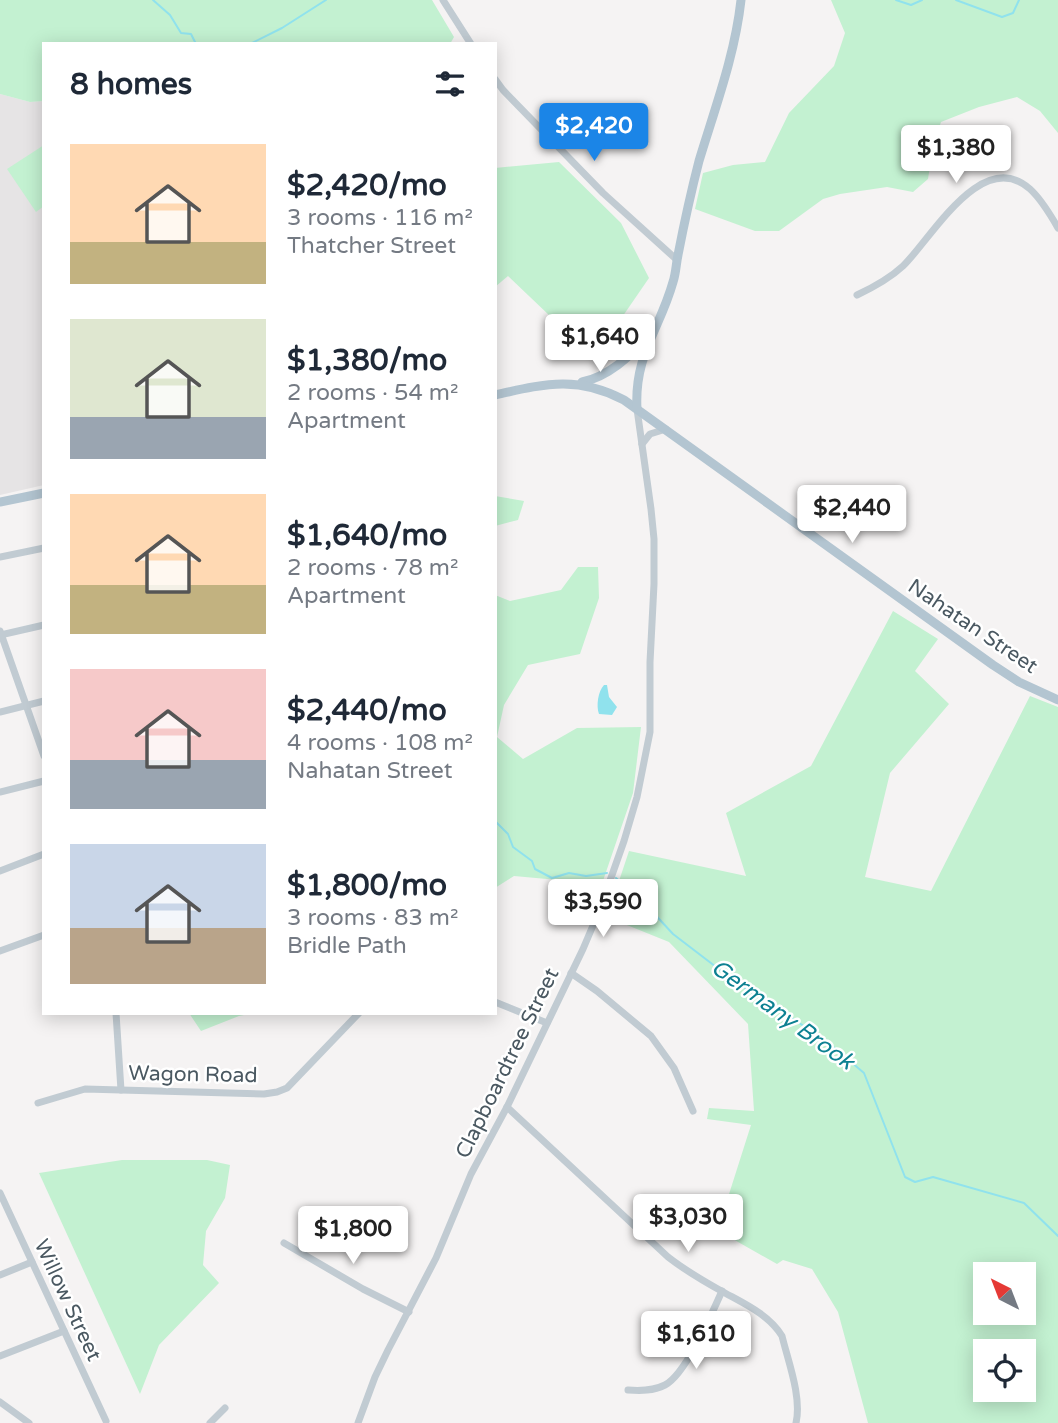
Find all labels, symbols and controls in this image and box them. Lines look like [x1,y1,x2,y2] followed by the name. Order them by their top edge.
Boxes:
[431,65,469,103] icon: filters
[70,66,192,103] text: 8 homes
[537,104,651,163] pin: $2,420
[555,112,633,140] text: $2,420
[899,125,1013,185] pin: $1,380
[917,134,995,162] text: $1,380
[287,167,447,204] text: $2,420/mo
[126,172,210,256] icon: home
[287,204,473,232] text: 3 rooms · 116 m²
[287,232,456,260] text: Thatcher Street
[543,314,657,374] pin: $1,640
[561,323,639,351] text: $1,640
[287,342,447,379] text: $1,380/mo
[126,347,210,431] icon: home
[287,379,458,407] text: 2 rooms · 54 m²
[287,407,406,435] text: Apartment
[795,486,909,545] pin: $2,440
[813,494,891,522] text: $2,440
[287,517,447,554] text: $1,640/mo
[126,522,210,606] icon: home
[287,554,458,582] text: 2 rooms · 78 m²
[903,574,1042,679] street label: Nahatan Street
[287,582,406,610] text: Apartment
[287,692,447,729] text: $2,440/mo
[126,697,210,781] icon: home
[287,729,473,757] text: 4 rooms · 108 m²
[287,757,453,785] text: Nahatan Street
[287,867,447,904] text: $1,800/mo
[126,872,210,956] icon: home
[546,880,660,939] pin: $3,590
[564,888,642,916] text: $3,590
[287,904,458,932] text: 3 rooms · 83 m²
[287,932,407,960] text: Bridle Path
[705,953,861,1077] water label: Germany Brook
[450,964,564,1162] street label: Clapboardtree Street
[128,1061,258,1088] street label: Wagon Road
[631,1194,745,1254] pin: $3,030
[649,1203,727,1231] text: $3,030
[296,1206,410,1266] pin: $1,800
[314,1215,392,1243] text: $1,800
[28,1235,107,1365] street label: Willow Street
[973,1262,1036,1325] north arrow
[973,1262,1036,1402] map controls
[639,1312,753,1371] pin: $1,610
[657,1320,735,1348] text: $1,610
[973,1339,1036,1402] button: locate

